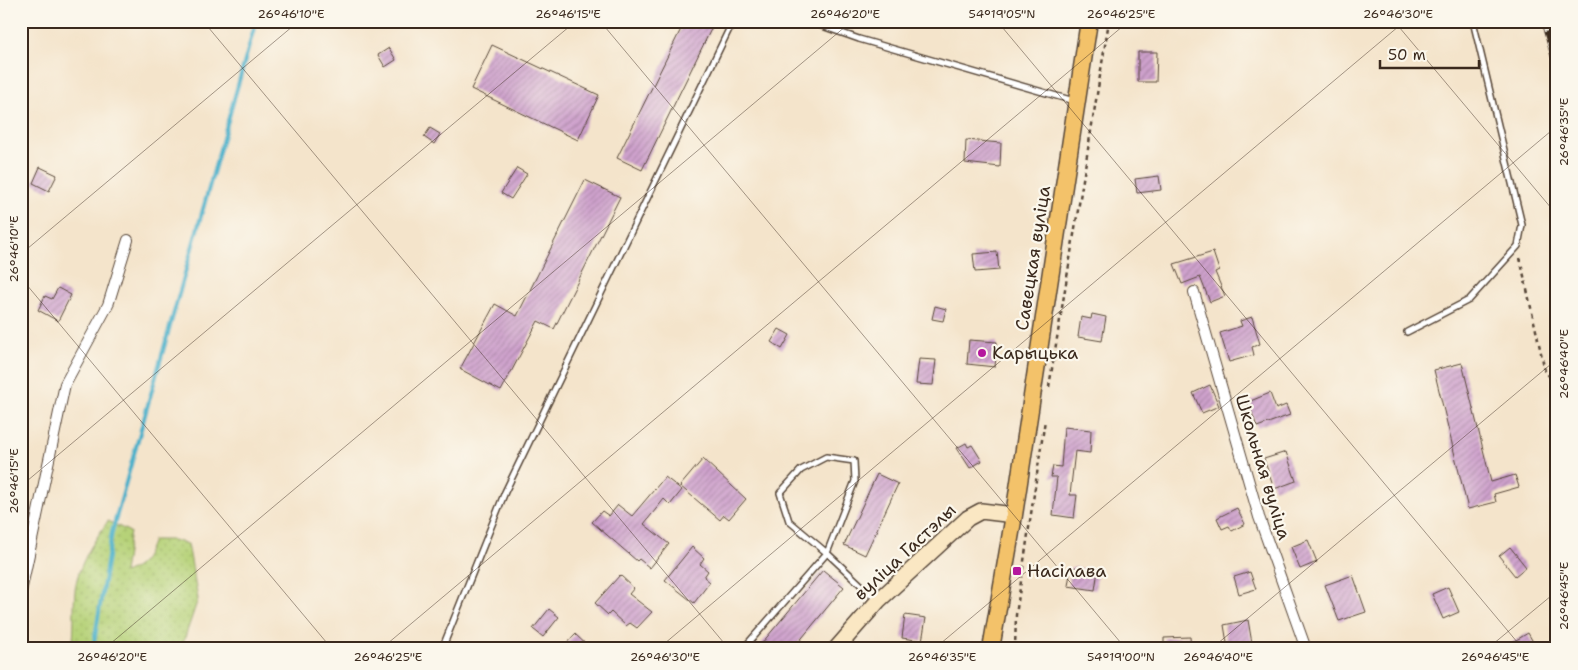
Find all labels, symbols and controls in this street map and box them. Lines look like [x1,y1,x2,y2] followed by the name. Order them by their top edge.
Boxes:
[258,6,324,22] text: 26°46'10"E
[535,6,601,22] text: 26°46'15"E
[810,6,880,22] text: 26°46'20"E
[969,6,1035,22] text: 54°19'05"N
[1087,6,1155,22] text: 26°46'25"E
[1363,6,1433,22] text: 26°46'30"E
[1380,38,1479,70] scale bar
[1388,45,1426,65] text: 50 m
[1556,98,1572,166] text: 26°46'35"E
[1010,184,1056,332] street label: Савецкая вуліца
[6,216,22,282] text: 26°46'10"E
[1556,329,1572,399] text: 26°46'40"E
[992,341,1078,365] place label: Карыцька
[976,347,988,359] marker: Карыцька
[1229,391,1297,543] street label: Школьная вуліца
[6,448,22,514] text: 26°46'15"E
[849,498,961,606] street label: вуліца Гастэлы
[1027,559,1106,583] place label: Насілава
[1556,562,1572,630] text: 26°46'45"E
[1011,565,1023,577] marker: Насілава
[77,649,147,665] text: 26°46'20"E
[354,649,422,665] text: 26°46'25"E
[630,649,700,665] text: 26°46'30"E
[908,649,976,665] text: 26°46'35"E
[1087,649,1155,665] text: 54°19'00"N
[1183,649,1253,665] text: 26°46'40"E
[1461,649,1529,665] text: 26°46'45"E

